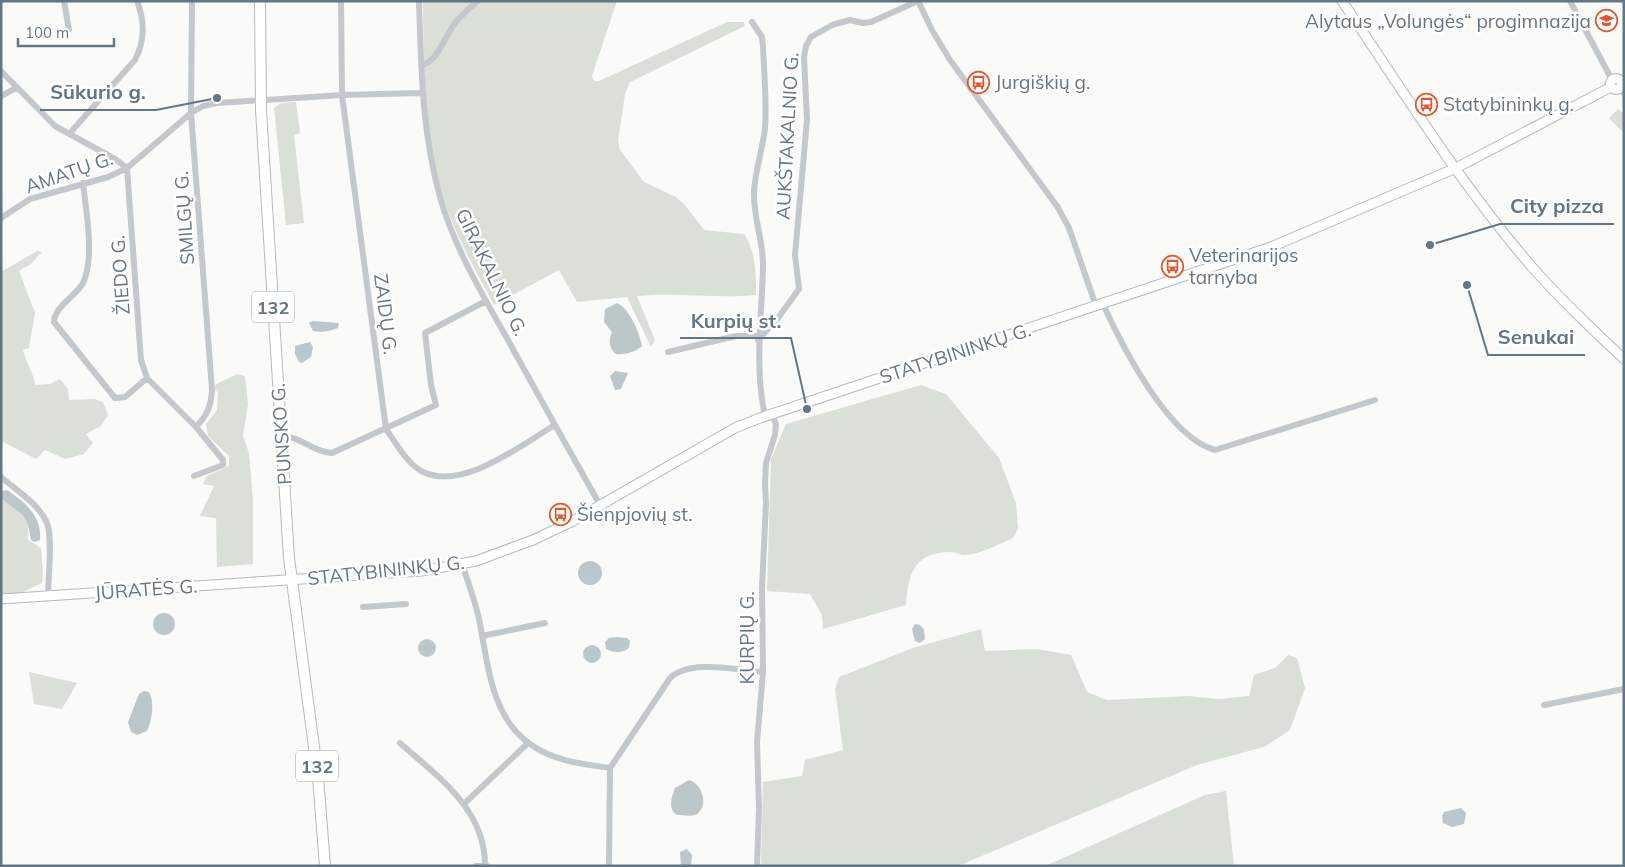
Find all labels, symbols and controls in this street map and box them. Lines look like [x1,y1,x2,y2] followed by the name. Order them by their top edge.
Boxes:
[1305,9,1591,33] place label: Alytaus „Volungės“ progimnazija
[1595,9,1619,33] school or university icon: Alytaus „Volungės“ progimnazija
[18,15,114,47] scale bar
[25,23,69,42] text: 100 m
[771,52,803,220] street label: AUKŠTAKALNIO G.
[967,70,991,94] bus stop icon: Jurgiškių g.
[995,70,1090,94] place label: Jurgiškių g.
[40,75,156,110] callout: Sūkurio g.
[50,79,146,104] text: Sūkurio g.
[1415,92,1439,116] bus stop icon: Statybininkų g.
[1443,92,1574,116] place label: Statybininkų g.
[22,146,116,198] street label: AMATŲ G.
[169,170,199,266] street label: SMILGŲ G.
[1500,189,1614,224] callout: City pizza
[1510,193,1604,218] text: City pizza
[451,204,533,340] street label: GIRAKALNIO G.
[105,235,135,315] street label: ŽIEDO G.
[1189,243,1299,289] place label: Veterinarijos tarnyba
[1161,254,1185,278] bus stop icon: Veterinarijos tarnyba
[369,272,403,356] street label: ZAIDŲ G.
[252,292,294,322] road number: 132
[680,303,791,338] callout: Kurpių st.
[691,308,781,333] text: Kurpių st.
[876,317,1034,389] street label: STATYBININKŲ G.
[1488,320,1585,355] callout: Senukai
[1498,324,1574,349] text: Senukai
[265,382,297,486] street label: PUNSKO G.
[549,502,573,526] bus stop icon: Šienpjovių st.
[577,502,693,526] place label: Šienpjovių st.
[306,550,466,590] street label: STATYBININKŲ G.
[94,573,198,605] street label: JŪRATĖS G.
[735,591,759,685] street label: KURPIŲ G.
[296,750,338,781] road number: 132

